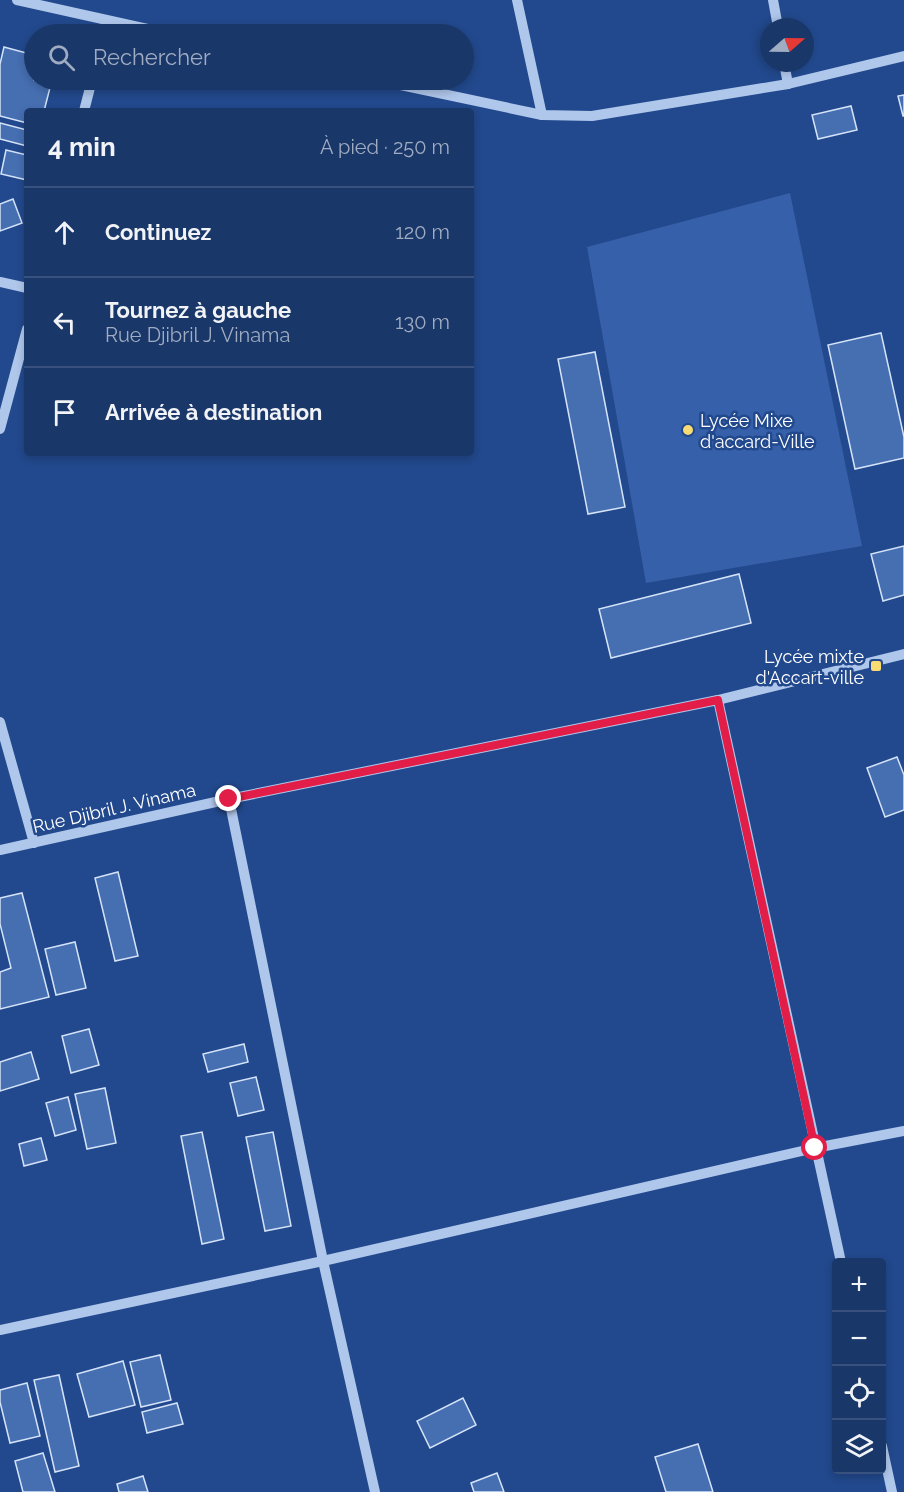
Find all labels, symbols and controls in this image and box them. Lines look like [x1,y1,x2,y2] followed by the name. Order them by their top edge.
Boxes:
[760,18,814,72] north arrow
[24,24,474,90] search box
[45,41,78,74] icon: search
[93,44,211,70] text: Rechercher
[48,132,116,162] text: 4 min
[320,135,450,159] text: À pied · 250 m
[48,216,81,249] icon: ahead
[105,219,211,245] text: Continuez
[395,220,450,244] text: 120 m
[105,297,291,323] text: Tournez à gauche
[48,306,81,339] icon: left
[395,310,450,334] text: 130 m
[105,323,290,347] text: Rue Djibril J. Vinama
[48,396,81,429] icon: arrive
[105,399,322,425] text: Arrivée à destination
[700,410,815,452] place label: Lycée Mixe d'accard-Ville
[681,423,695,437] marker: Lycée Mixe d'accard-Ville
[756,646,864,688] place label: Lycée mixte d'Accart-ville
[869,659,883,673] marker: Lycée mixte d'Accart-ville
[30,779,198,837] street label: Rue Djibril J. Vinama
[215,785,241,811] route end
[801,1134,827,1160] route start
[832,1258,886,1474] map controls
[832,1258,886,1312] button: +
[832,1312,886,1366] button: −
[832,1366,886,1420] button: locate
[832,1420,886,1474] button: layers

